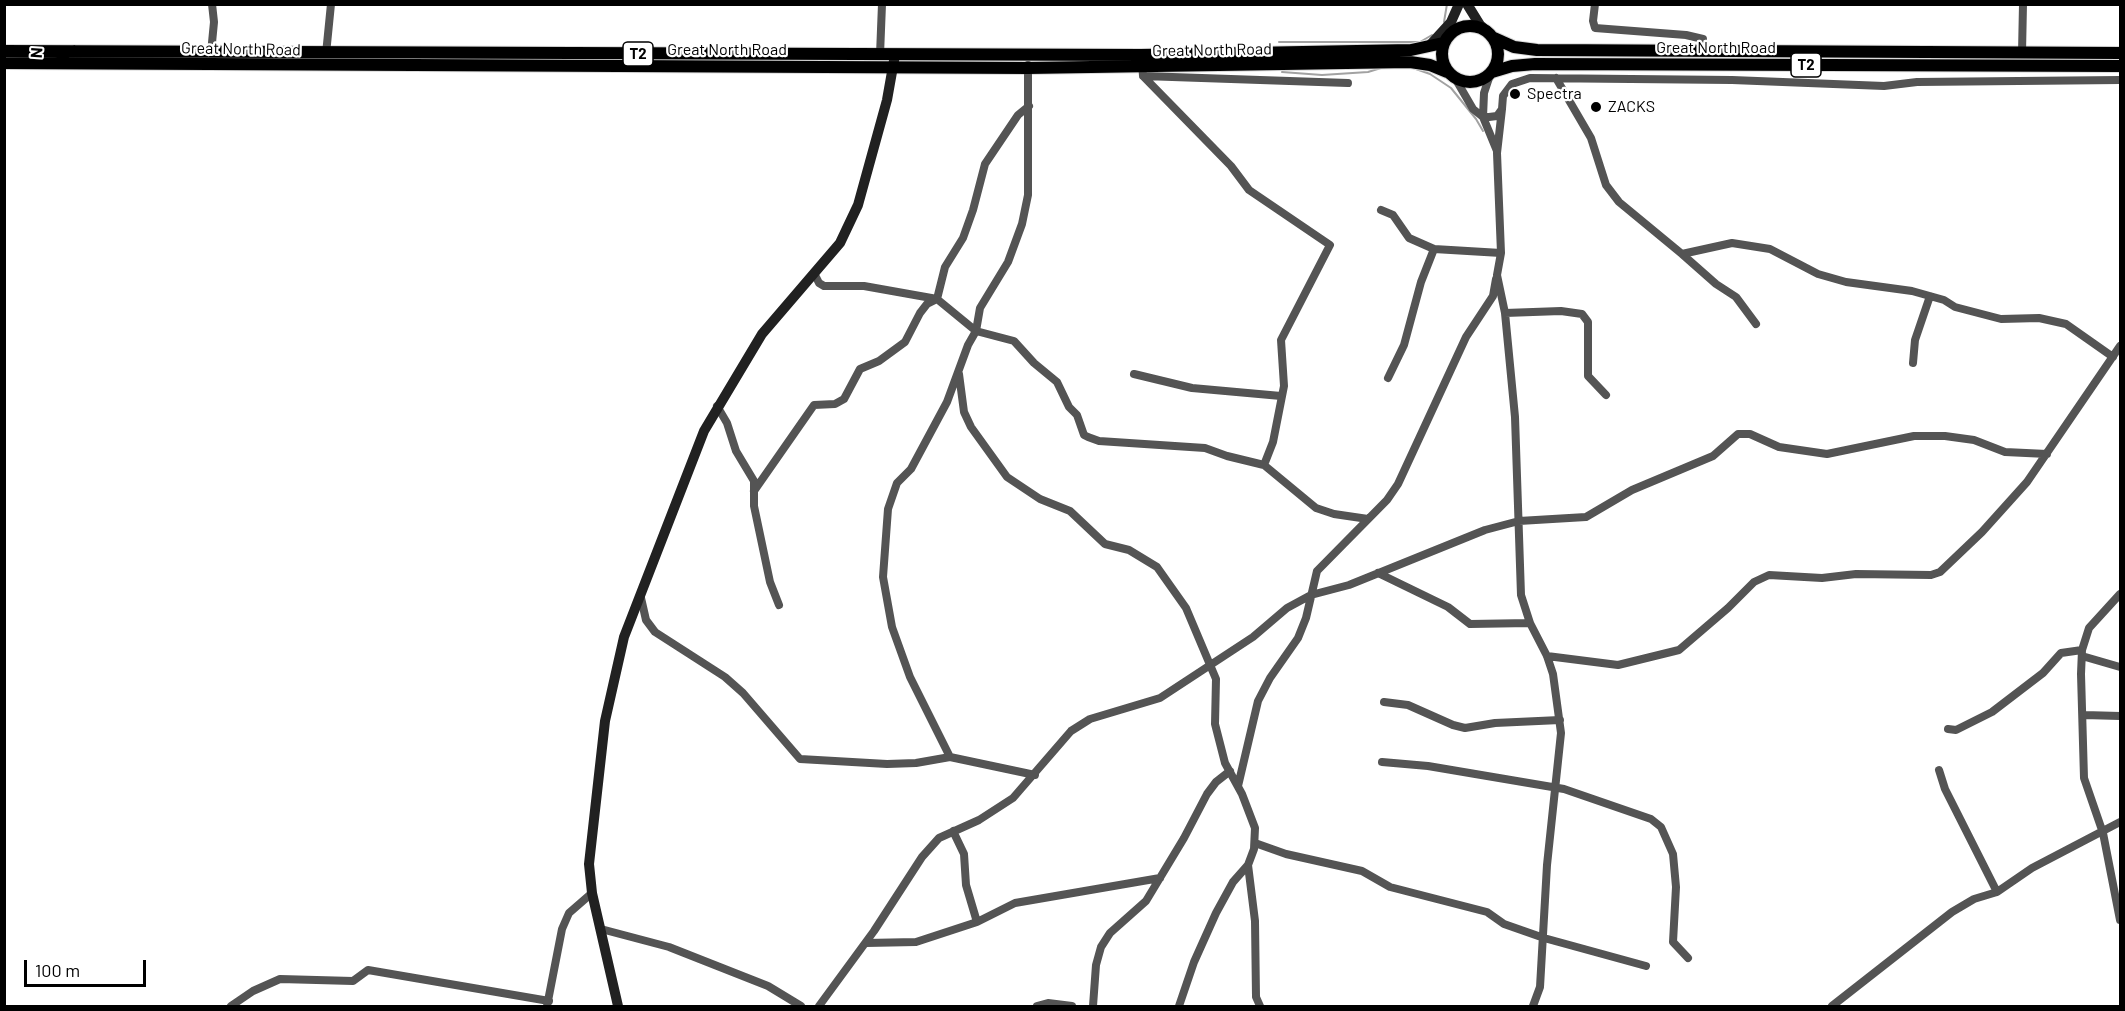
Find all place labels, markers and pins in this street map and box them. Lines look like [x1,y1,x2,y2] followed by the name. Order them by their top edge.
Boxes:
[1527,84,1582,104] place label: Spectra
[1508,87,1522,101] marker: Spectra
[1608,97,1655,117] place label: ZACKS
[1589,100,1603,114] marker: ZACKS

